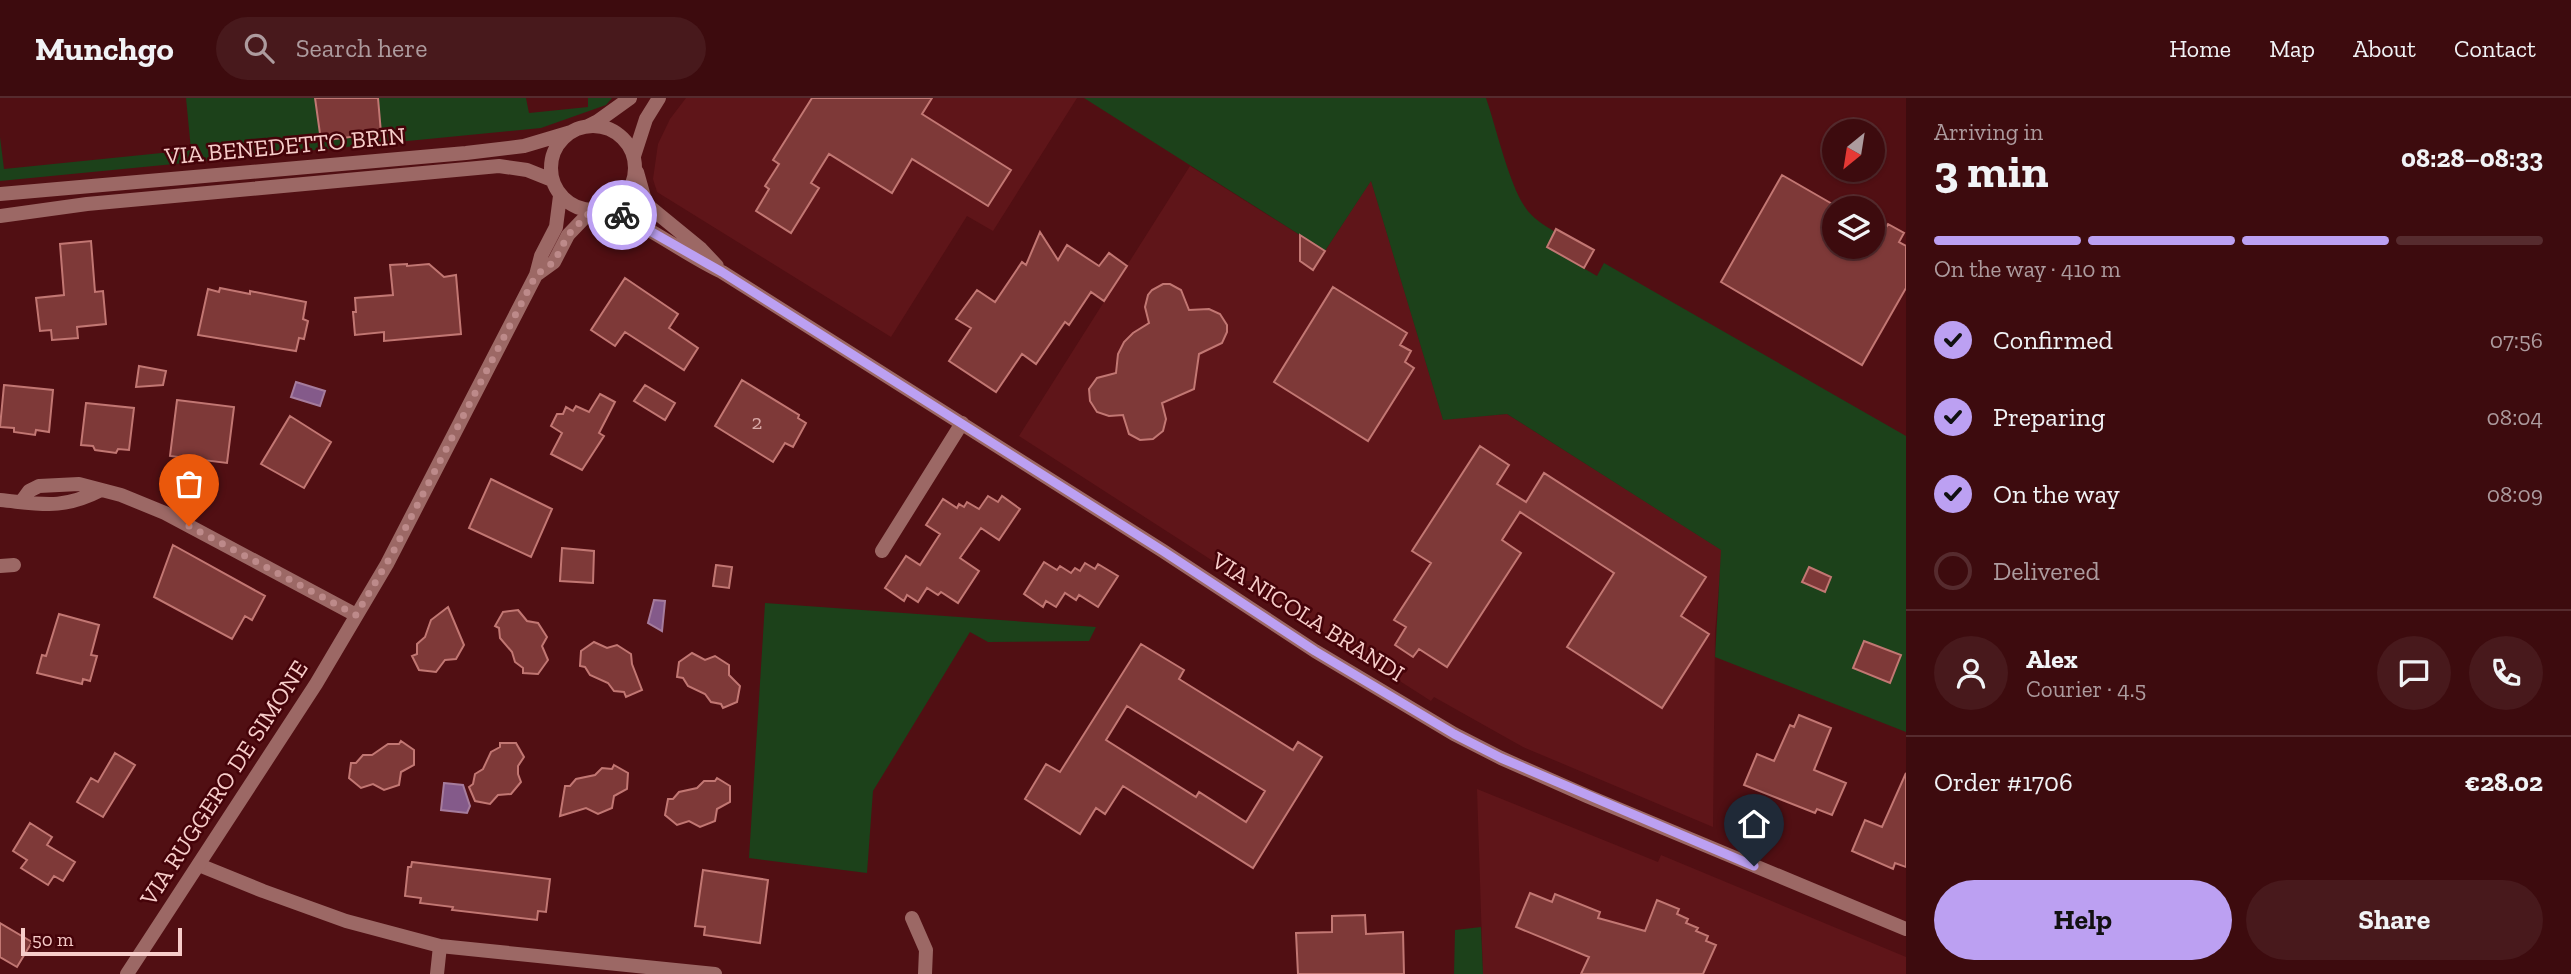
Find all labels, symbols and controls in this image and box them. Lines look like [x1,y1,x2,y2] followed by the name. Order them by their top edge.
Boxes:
[216,17,706,80] search box
[35,29,174,68] text: Munchgo
[240,29,278,67] icon: search
[296,32,427,64] text: Search here
[2169,34,2231,63] text: Home
[2269,34,2315,63] text: Map
[2353,34,2416,63] text: About
[2454,34,2536,63] text: Contact
[1934,118,2043,146] text: Arriving in
[1822,119,1885,182] north arrow
[1822,119,1885,259] map controls
[162,121,407,171] street label: VIA BENEDETTO BRIN
[2401,142,2543,174] text: 08:28–08:33
[1934,144,2048,199] text: 3 min
[587,180,657,250] courier
[603,196,641,234] icon: bike
[1822,196,1885,259] button: layers
[1934,255,2121,283] text: On the way · 410 m
[1934,321,1972,359] icon: check
[1993,324,2113,356] text: Confirmed
[2490,326,2543,354] text: 07:56
[1934,398,1972,436] icon: check
[1993,401,2105,433] text: Preparing
[2487,403,2543,431] text: 08:04
[752,409,762,434] house number: 2
[159,454,219,526] pin
[170,465,208,503] icon: bag
[1934,475,1972,513] icon: check
[1993,478,2120,510] text: On the way
[2487,480,2543,508] text: 08:09
[1206,545,1410,688] street label: VIA NICOLA BRANDI
[1993,555,2100,587] text: Delivered
[1934,636,2008,710] button: person
[2377,636,2451,710] button: chat
[2469,636,2543,710] button: phone
[2026,643,2078,675] text: Alex
[133,655,314,912] street label: VIA RUGGERO DE SIMONE
[2026,675,2146,703] text: Courier · 4.5
[1934,766,2073,798] text: Order #1706
[2465,766,2543,798] text: €28.02
[1724,794,1784,866] pin
[1735,805,1773,843] icon: home
[1934,880,2232,960] button: Help
[2246,880,2543,960] button: Share
[21,925,182,957] scale bar
[32,928,73,951] text: 50 m

